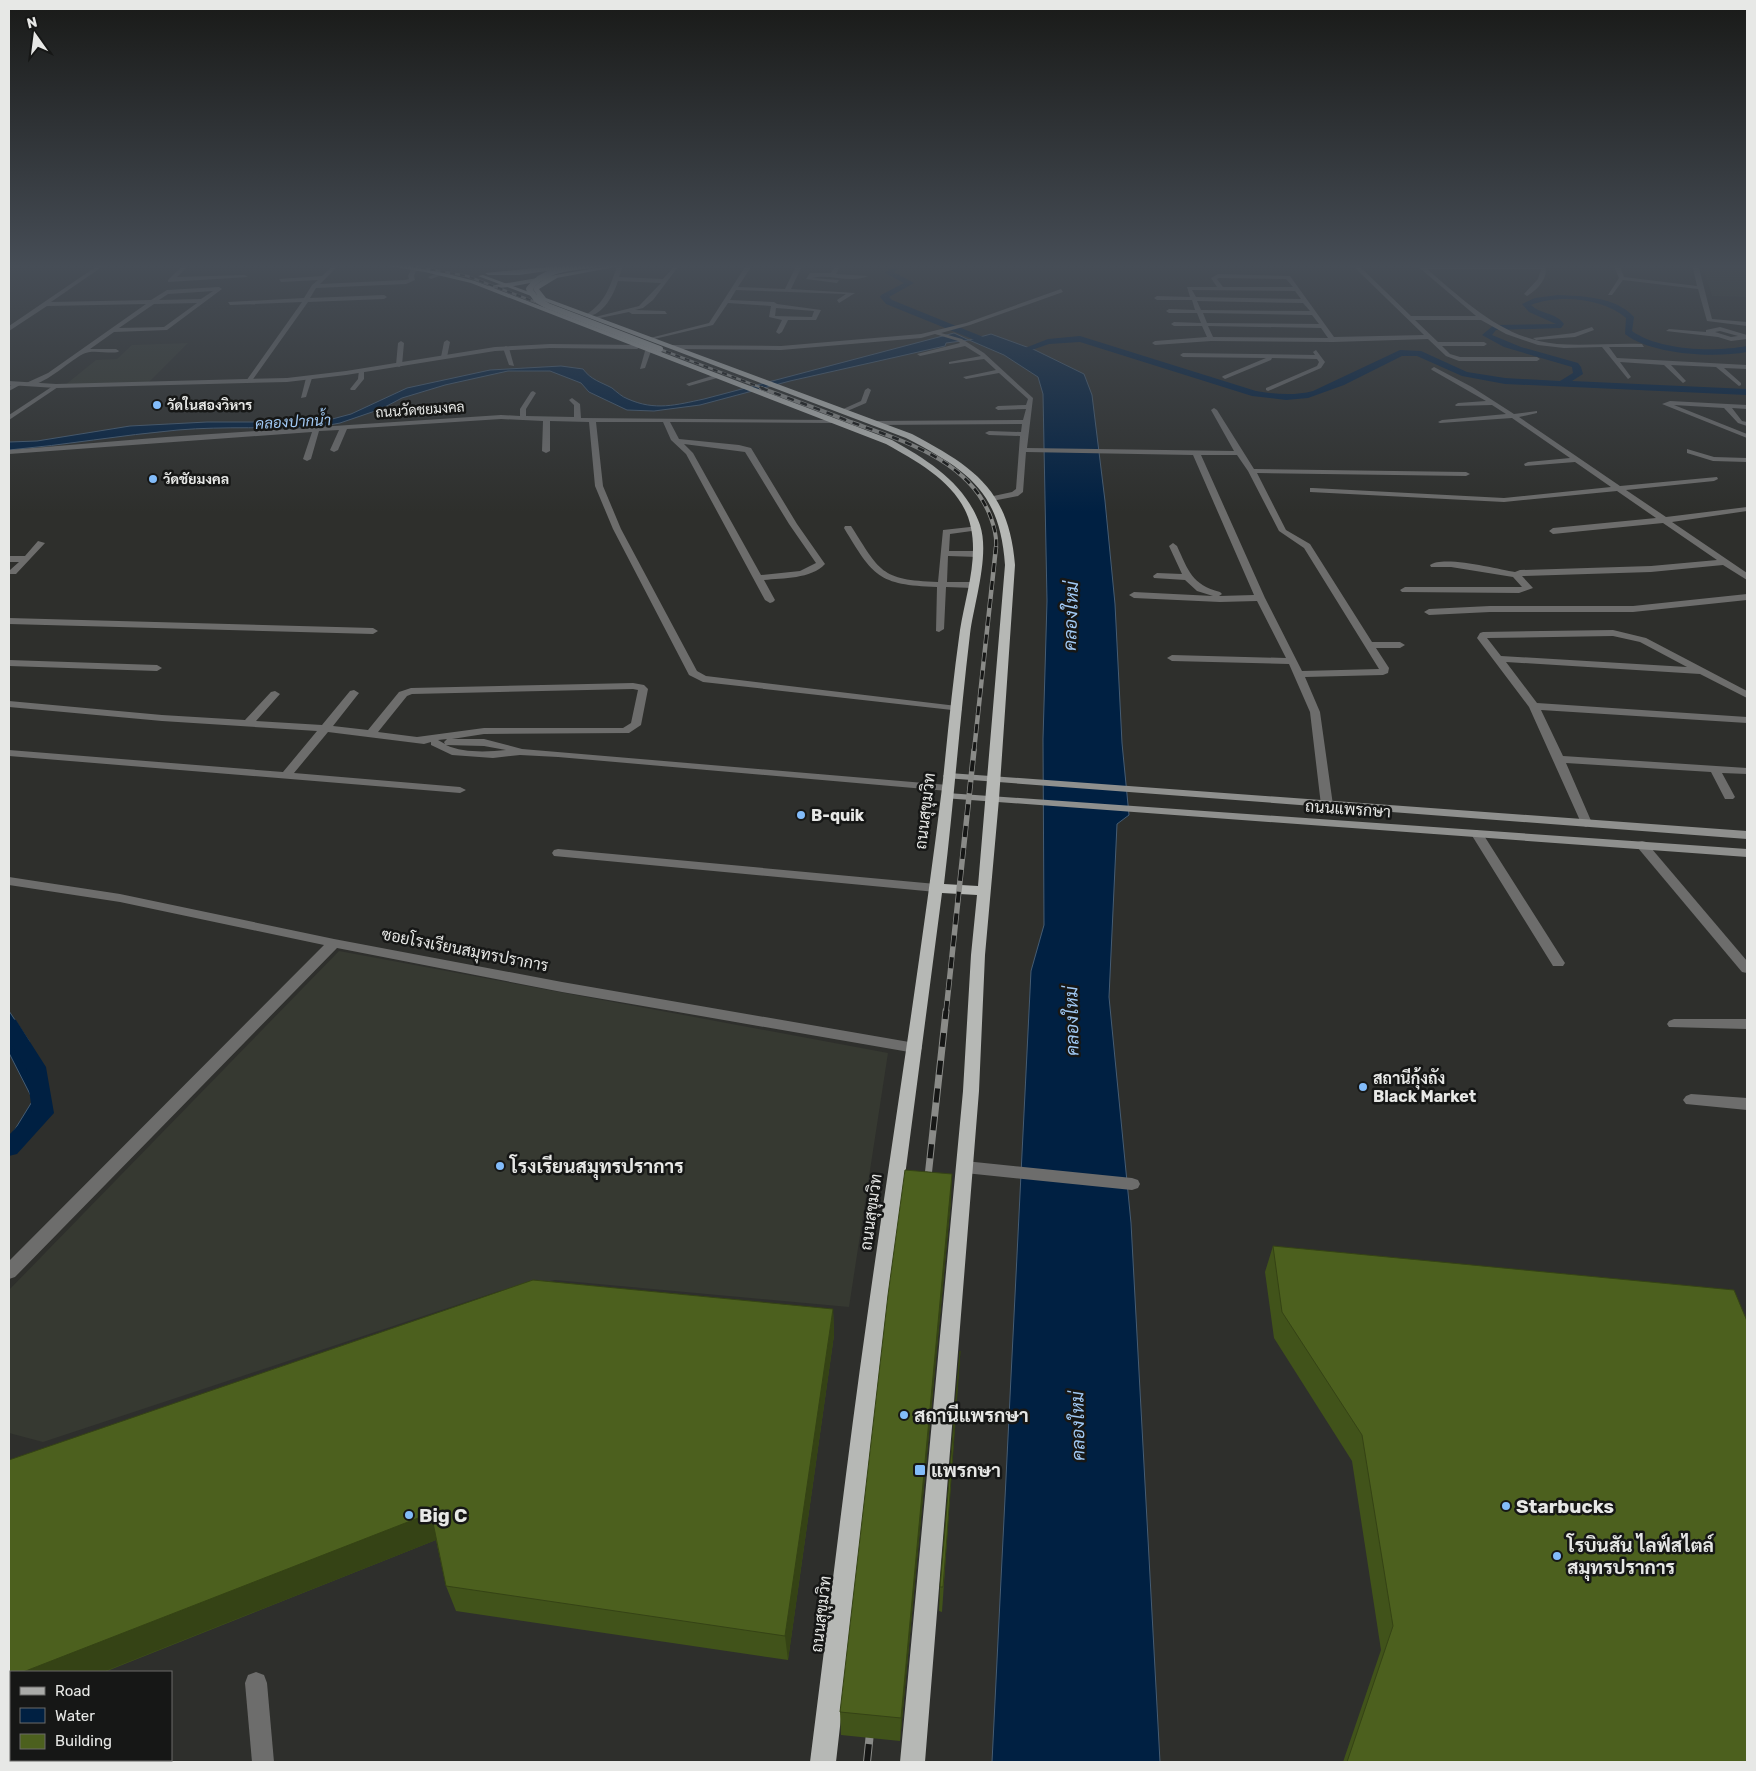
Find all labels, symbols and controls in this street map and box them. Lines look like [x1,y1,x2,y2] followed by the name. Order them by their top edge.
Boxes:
[10,10,60,60] north arrow
[25,13,39,32] text: N
[167,396,252,414] place label: วัดในสองวิหาร
[375,398,465,422] street label: ถนนวัดชยมงคล
[151,399,163,411] marker: วัดในสองวิหาร
[254,407,331,433] water label: คลองปากน้ำ
[163,471,229,488] place label: วัดชัยมงคล
[147,473,159,485] marker: วัดชัยมงคล
[1057,580,1083,651] water label: คลองใหม่
[911,772,941,851] street label: ถนนสุขุมวิท
[1304,797,1392,821] street label: ถนนแพรกษา
[811,806,865,825] place label: B-quik
[795,809,807,821] marker: B-quik
[380,923,551,978] street label: ซอยโรงเรียนสมุทรปราการ
[1058,985,1084,1056] water label: คลองใหม่
[1373,1067,1477,1106] place label: สถานีกุ้งถัง Black Market
[1357,1081,1369,1093] marker: สถานีกุ้งถัง Black Market
[509,1154,684,1181] place label: โรงเรียนสมุทรปราการ
[494,1160,506,1172] marker: โรงเรียนสมุทรปราการ
[856,1173,888,1252] street label: ถนนสุขุมวิท
[1064,1390,1090,1461] water label: คลองใหม่
[914,1403,1029,1427] place label: สถานีแพรกษา
[898,1409,910,1421] marker: สถานีแพรกษา
[931,1459,1001,1482] place label: แพรกษา
[913,1463,927,1477] marker: แพรกษา
[1516,1495,1614,1518] place label: Starbucks
[1500,1500,1512,1512] marker: Starbucks
[419,1504,467,1527] place label: Big C
[403,1509,415,1521] marker: Big C
[1566,1533,1715,1582] place label: โรบินสัน ไลฟ์สไตล์ สมุทรปราการ
[1551,1550,1563,1562] marker: โรบินสัน ไลฟ์สไตล์ สมุทรปราการ
[807,1575,837,1654] street label: ถนนสุขุมวิท
[10,1671,172,1761] legend
[55,1682,91,1700] text: Road
[55,1707,95,1725] text: Water
[55,1732,112,1750] text: Building

